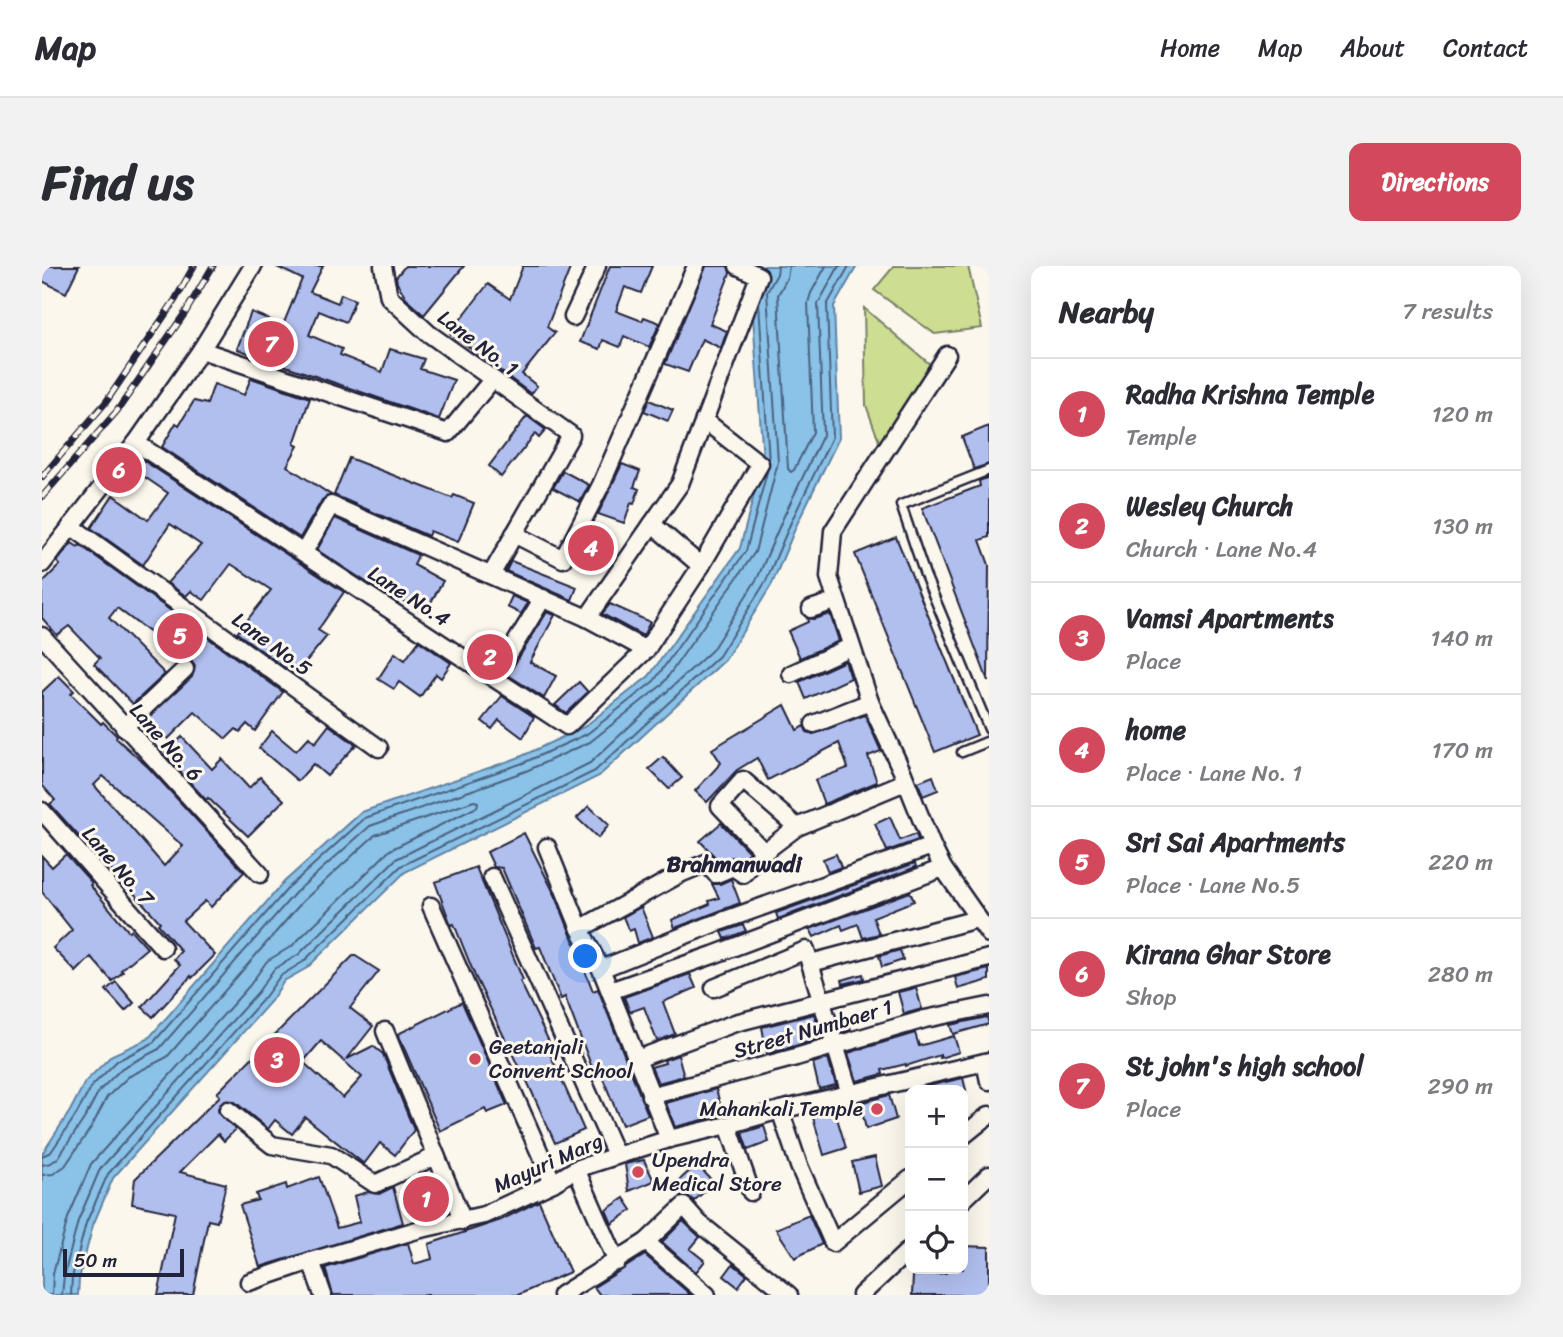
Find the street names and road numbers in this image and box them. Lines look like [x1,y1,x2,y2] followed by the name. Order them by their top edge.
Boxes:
[429,300,527,386] street label: Lane No. 1
[360,555,458,637] street label: Lane No.4
[224,602,321,687] street label: Lane No.5
[120,693,212,791] street label: Lane No. 6
[72,817,165,916] street label: Lane No. 7
[729,988,897,1070] street label: Street Numbaer 1
[487,1122,609,1204] street label: Mayuri Marg

